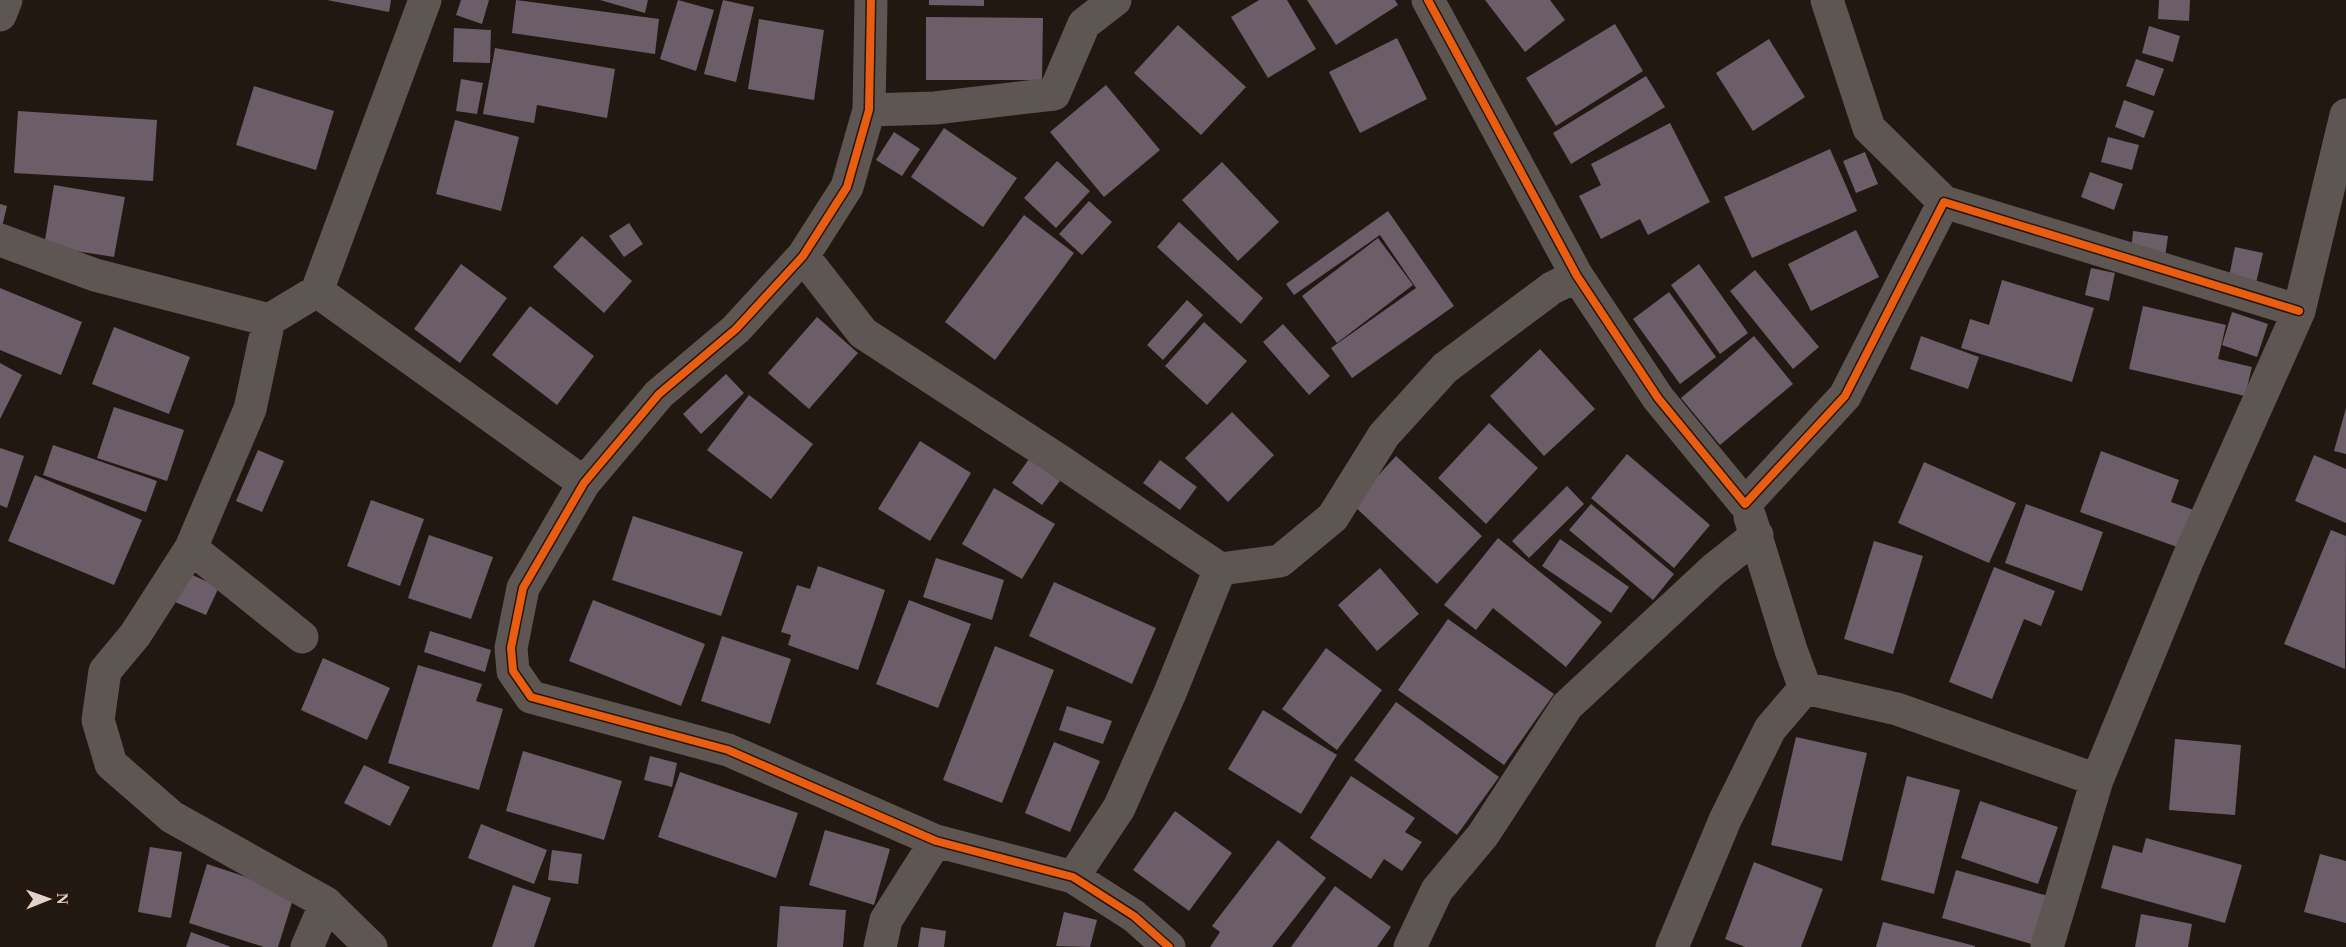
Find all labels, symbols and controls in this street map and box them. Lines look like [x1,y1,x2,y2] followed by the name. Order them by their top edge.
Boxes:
[18,869,78,929] north arrow
[54,893,71,905] text: N

